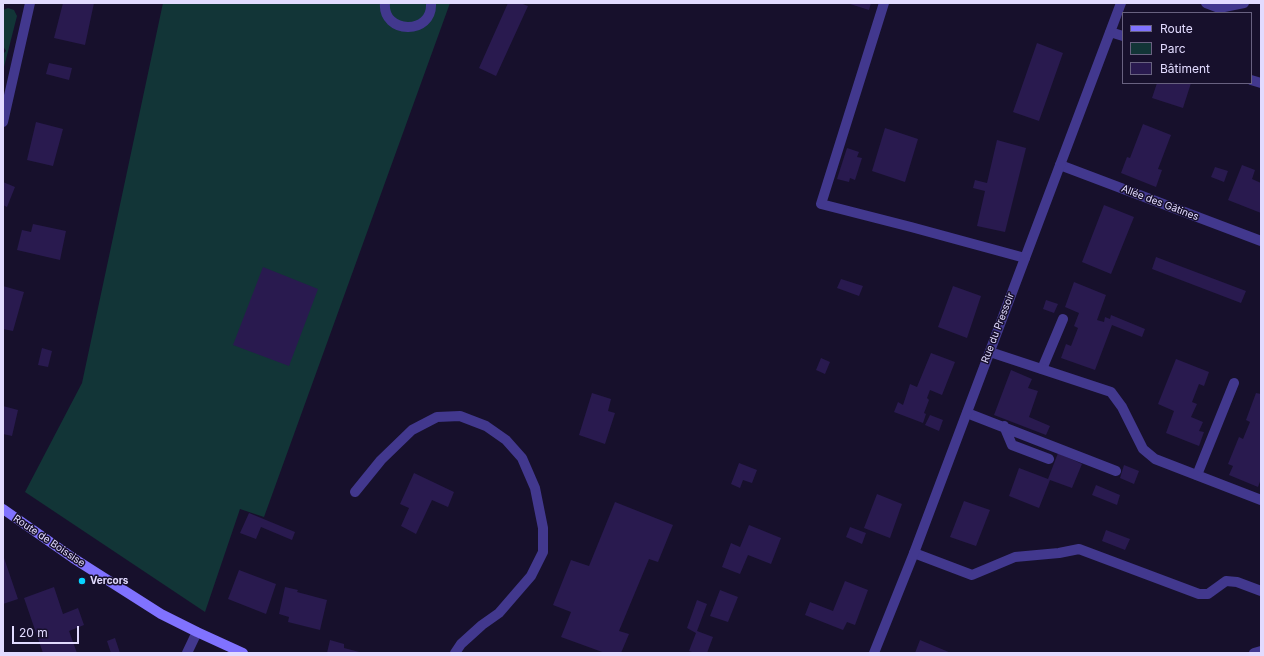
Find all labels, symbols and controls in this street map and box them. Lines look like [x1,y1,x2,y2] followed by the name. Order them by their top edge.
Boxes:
[1122,12,1252,84] legend
[1160,21,1193,36] text: Route
[1160,41,1186,56] text: Parc
[1160,61,1210,76] text: Bâtiment
[1120,183,1200,223] street label: Allée des Gâtines
[979,291,1017,365] street label: Rue du Pressoir
[11,513,87,569] street label: Route de Boissise
[90,575,128,587] place label: Vercors
[77,576,87,586] marker: Vercors
[14,618,81,644] scale bar
[19,625,48,640] text: 20 m

